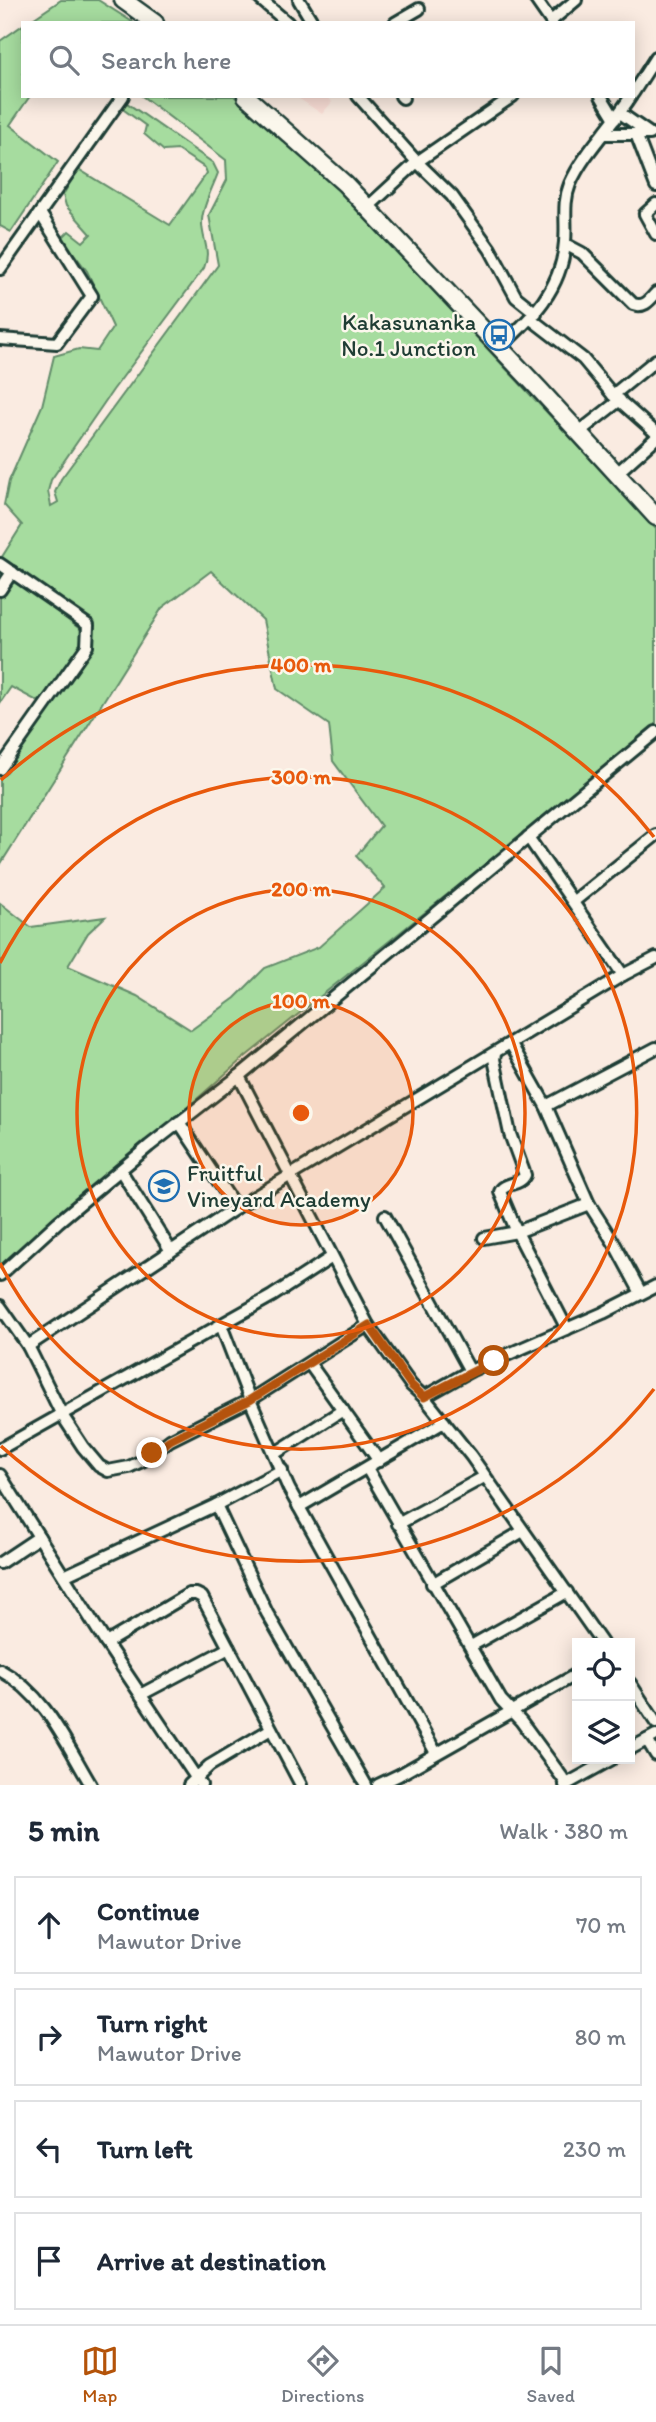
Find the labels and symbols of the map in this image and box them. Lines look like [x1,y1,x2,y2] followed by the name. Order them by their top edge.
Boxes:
[341,308,476,362] place label: Kakasunanka No.1 Junction
[482,318,516,352] bus stop icon: Kakasunanka No.1 Junction
[271,652,332,677] text: 400 m
[271,764,331,789] text: 300 m
[271,876,331,901] text: 200 m
[272,988,330,1013] text: 100 m
[289,1101,313,1125] centre of rings
[187,1159,371,1213] place label: Fruitful Vineyard Academy
[147,1169,181,1203] school or university icon: Fruitful Vineyard Academy
[478,1345,509,1376] route start
[136,1437,167,1468] route end

